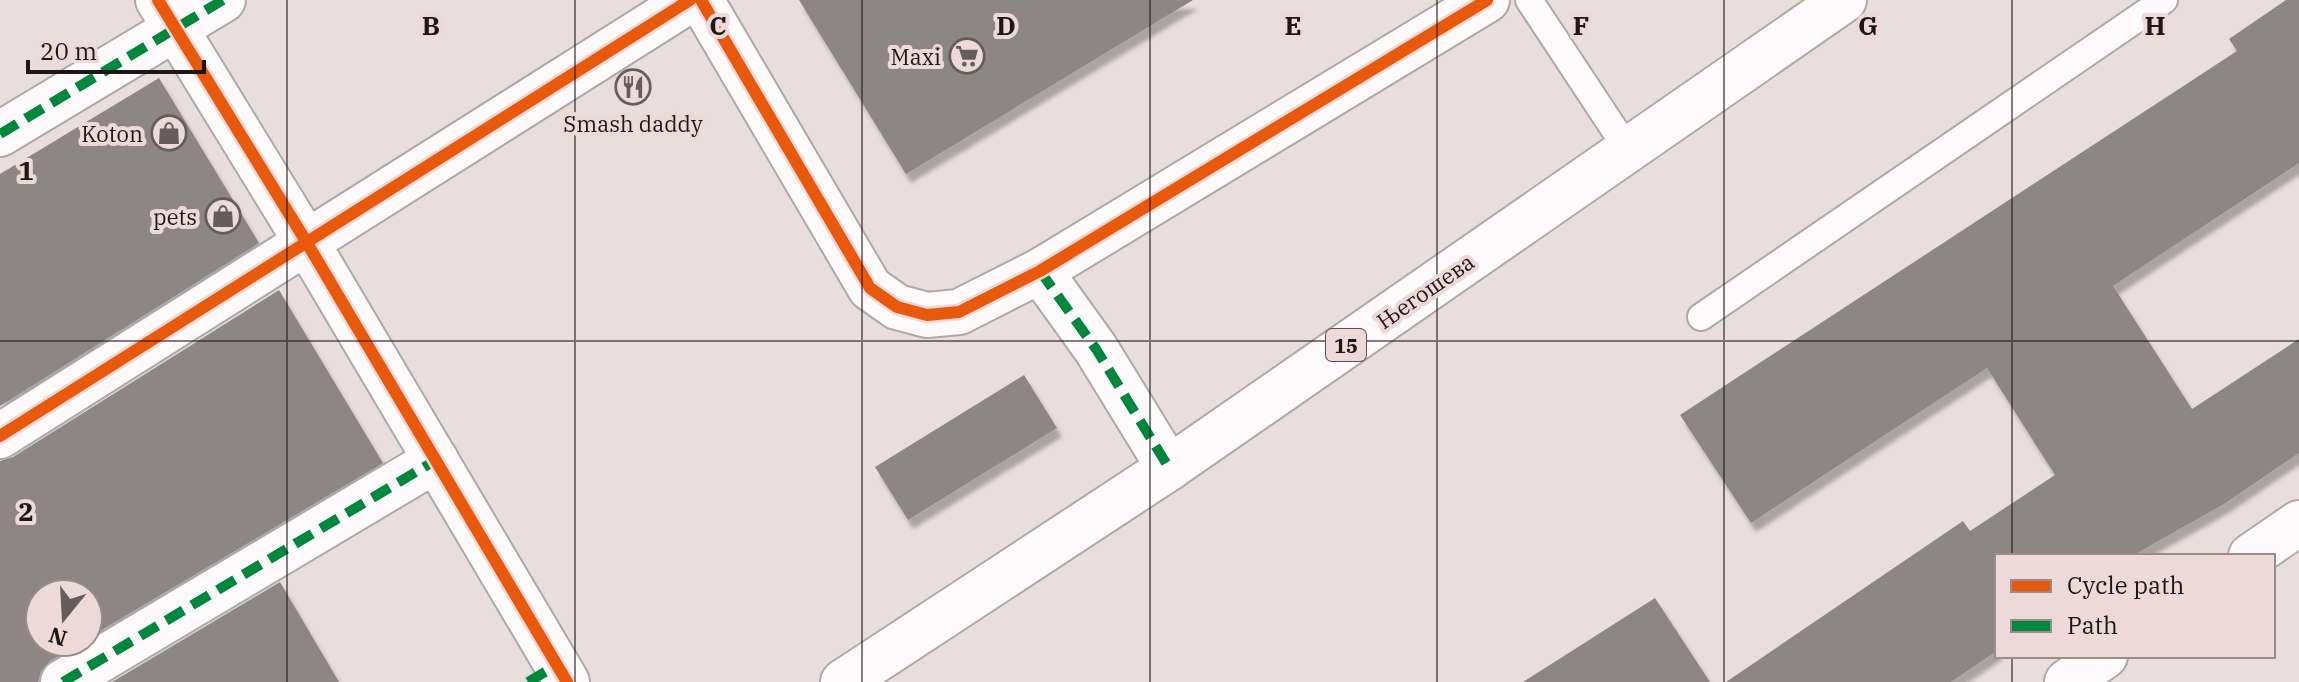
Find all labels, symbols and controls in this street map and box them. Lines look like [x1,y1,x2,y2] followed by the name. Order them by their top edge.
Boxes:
[422,8,440,42] text: B
[709,8,727,42] text: C
[996,8,1016,42] text: D
[1284,8,1302,42] text: E
[1573,8,1589,42] text: F
[1858,8,1878,42] text: G
[2144,8,2166,42] text: H
[28,24,204,74] scale bar
[40,35,97,67] text: 20 m
[948,37,986,75] supermarket icon: Maxi
[891,42,941,71] place label: Maxi
[614,68,652,106] restaurant icon: Smash daddy
[563,109,703,138] place label: Smash daddy
[150,114,188,152] shop icon: Koton
[81,119,143,148] place label: Koton
[18,153,34,187] text: 1
[204,197,242,235] shop icon: pets
[153,202,197,231] place label: pets
[1370,247,1480,335] street label: Његошева
[1326,329,1366,361] road number: 15
[18,494,34,528] text: 2
[1995,554,2275,658] legend
[2067,569,2184,601] text: Cycle path
[24,578,104,658] north arrow
[2067,609,2118,641] text: Path
[45,621,70,654] text: N

